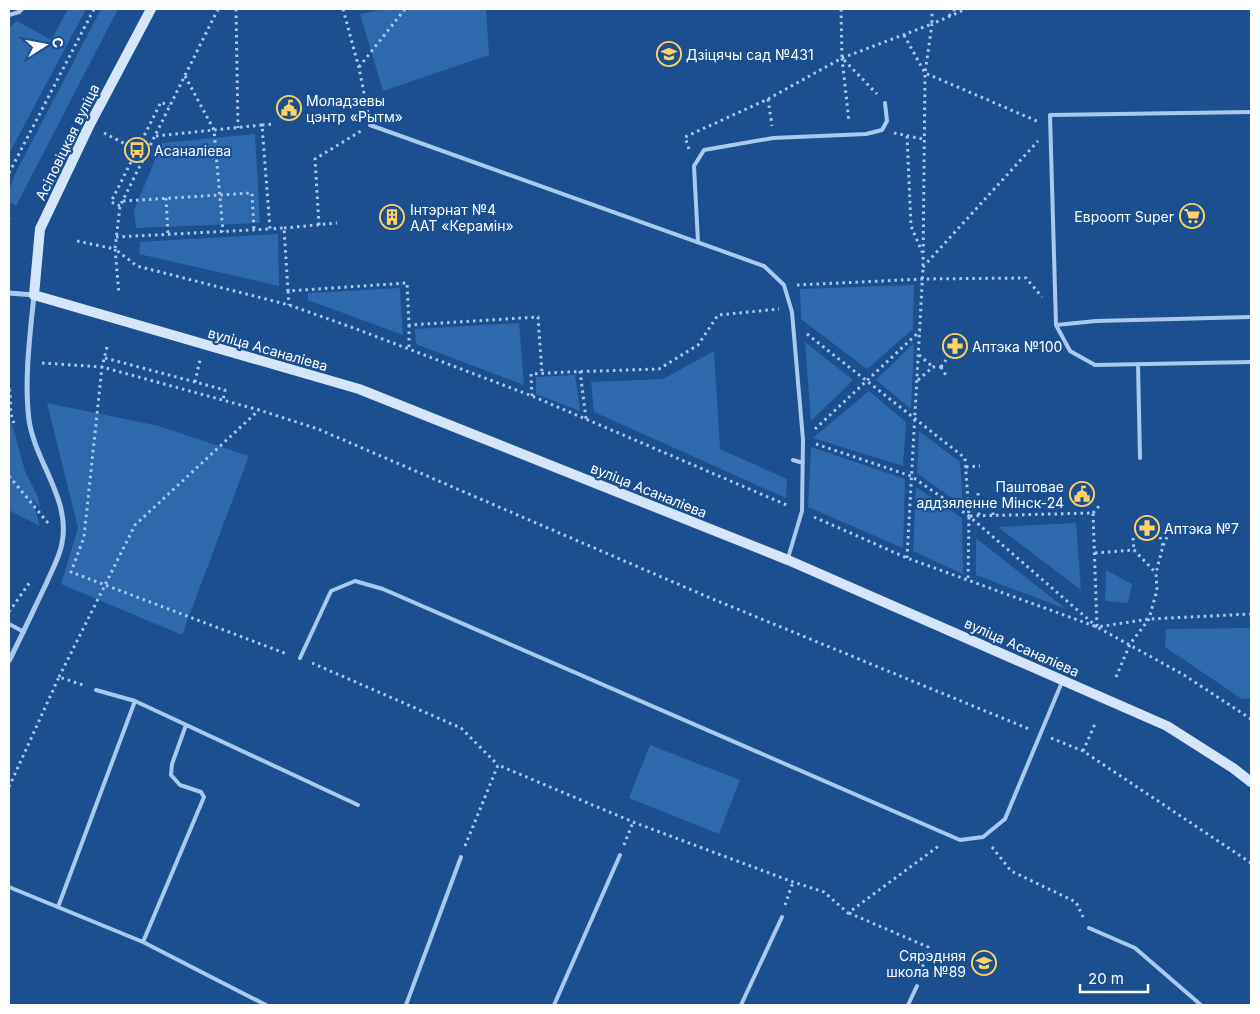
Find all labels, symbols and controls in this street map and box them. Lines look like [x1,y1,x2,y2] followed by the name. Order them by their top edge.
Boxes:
[20,20,70,70] north arrow
[49,36,68,49] text: С
[656,41,682,67] school or university icon: Дзіцячы сад №431
[686,46,814,63] place label: Дзіцячы сад №431
[31,81,103,203] street label: Асіповіцкая вуліца
[306,92,403,125] place label: Моладзевы цэнтр «Рытм»
[276,95,302,121] public building icon: Моладзевы цэнтр «Рытм»
[124,137,150,163] bus stop icon: Асаналіева
[154,142,231,159] place label: Асаналіева
[410,201,514,234] place label: Інтэрнат №4 ААТ «Керамін»
[1179,203,1205,229] supermarket icon: Евроопт Super
[379,204,405,230] building icon: Інтэрнат №4 ААТ «Керамін»
[1074,208,1174,225] place label: Евроопт Super
[206,324,330,374] street label: вуліца Асаналіева
[942,333,968,359] pharmacy icon: Аптэка №100
[972,338,1062,355] place label: Аптэка №100
[588,459,710,521] street label: вуліца Асаналіева
[916,478,1064,511] place label: Паштовае аддзяленне Мінск-24
[1069,481,1095,507] public building icon: Паштовае аддзяленне Мінск-24
[1134,515,1160,541] pharmacy icon: Аптэка №7
[1164,520,1239,537] place label: Аптэка №7
[962,614,1082,680] street label: вуліца Асаналіева
[886,947,966,980] place label: Сярэдняя школа №89
[971,950,997,976] school or university icon: Сярэдняя школа №89
[1080,962,1148,994] scale bar
[1088,969,1124,988] text: 20 m

